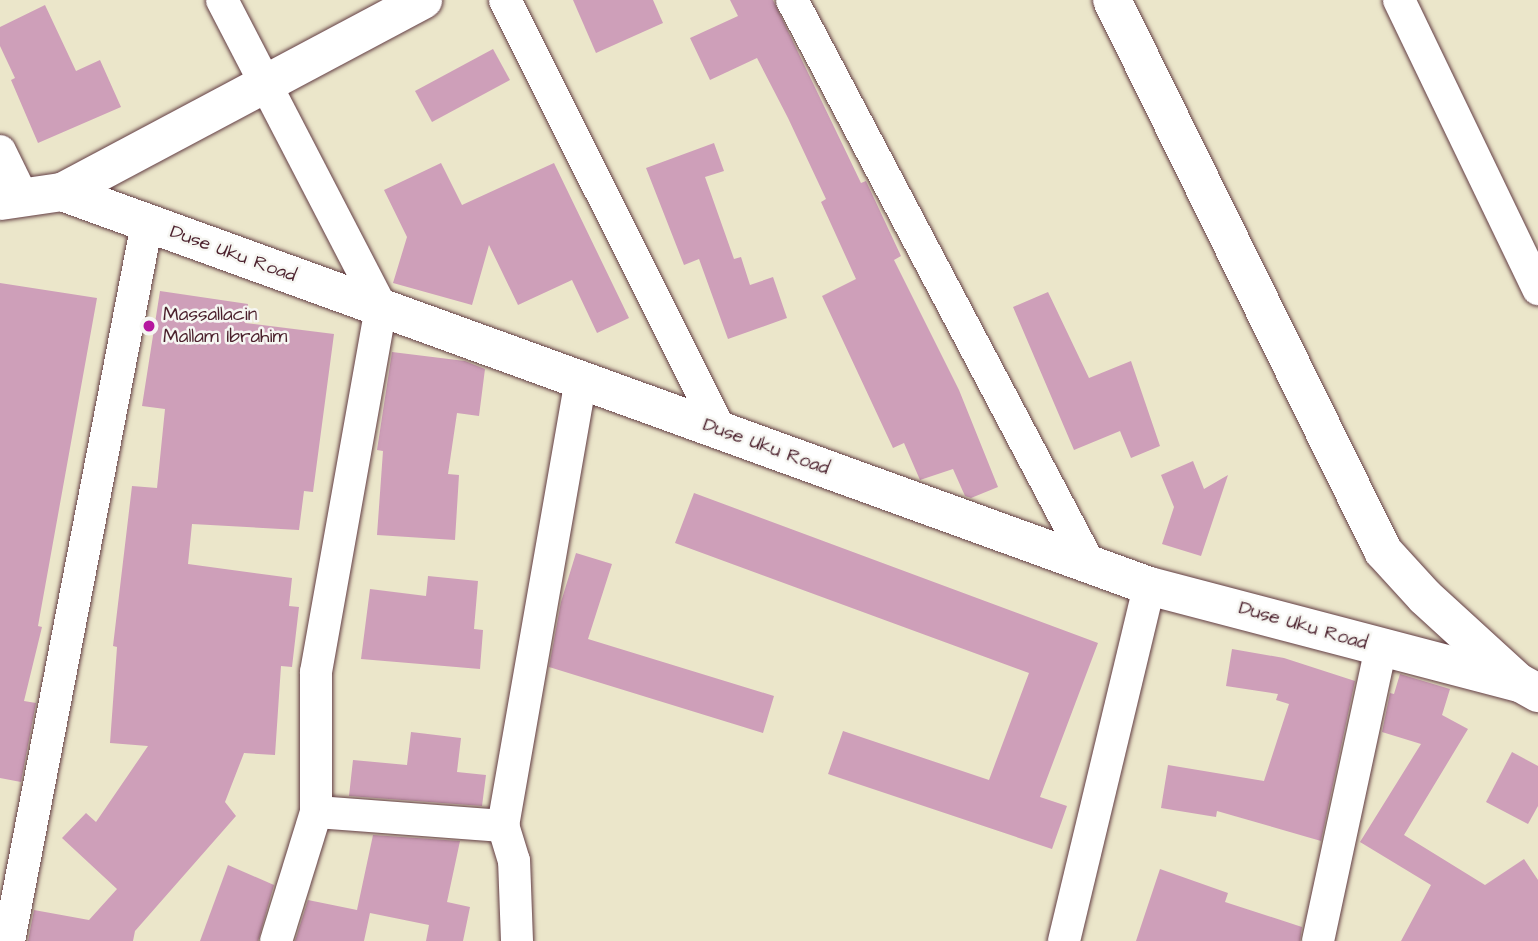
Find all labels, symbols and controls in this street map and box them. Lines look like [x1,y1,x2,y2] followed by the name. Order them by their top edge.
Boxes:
[167,221,299,287] street label: Duse Uku Road
[163,304,287,348] place label: Massallacin Mallam Ibrahim
[141,318,157,334] marker: Massallacin Mallam Ibrahim
[700,414,832,480] street label: Duse Uku Road
[1236,597,1370,655] street label: Duse Uku Road

